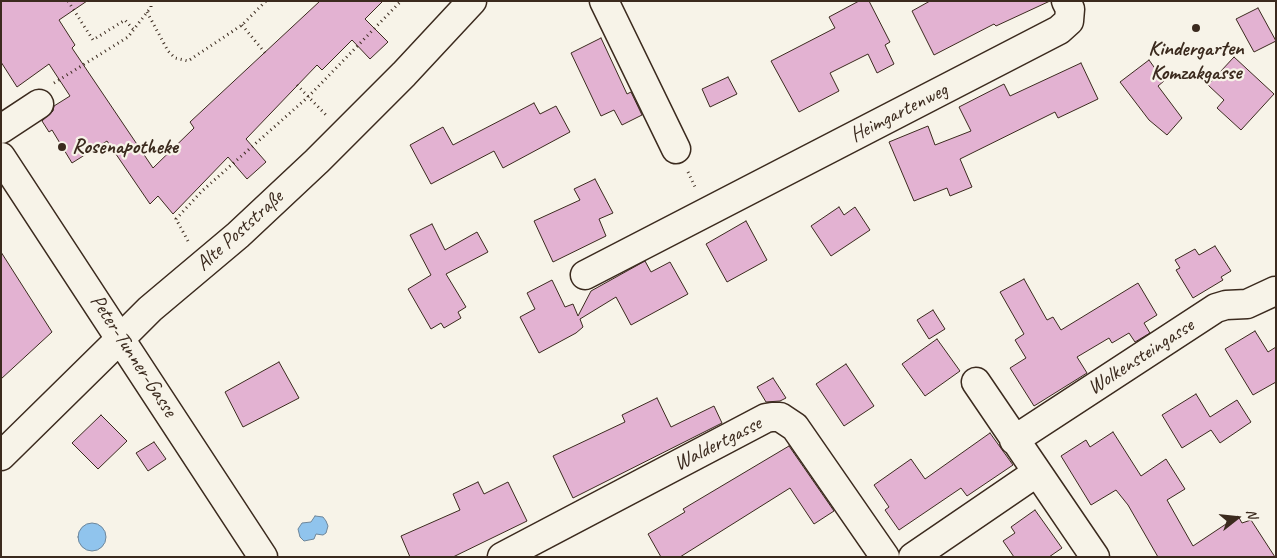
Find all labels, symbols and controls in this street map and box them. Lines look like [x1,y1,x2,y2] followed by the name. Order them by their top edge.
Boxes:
[1190,22,1202,34] marker: Kindergarten Komzakgasse
[1148,36,1244,86] place label: Kindergarten Komzakgasse
[846,78,952,148] street label: Heimgartenweg
[72,134,178,160] place label: Rosenapotheke
[56,141,68,153] marker: Rosenapotheke
[191,185,289,277] street label: Alte Poststraße
[84,290,182,422] street label: Peter-Tunner-Gasse
[1083,313,1199,401] street label: Wolkensteingasse
[670,411,766,477] street label: Waldertgasse
[1212,493,1262,543] north arrow
[1243,507,1261,520] text: N

